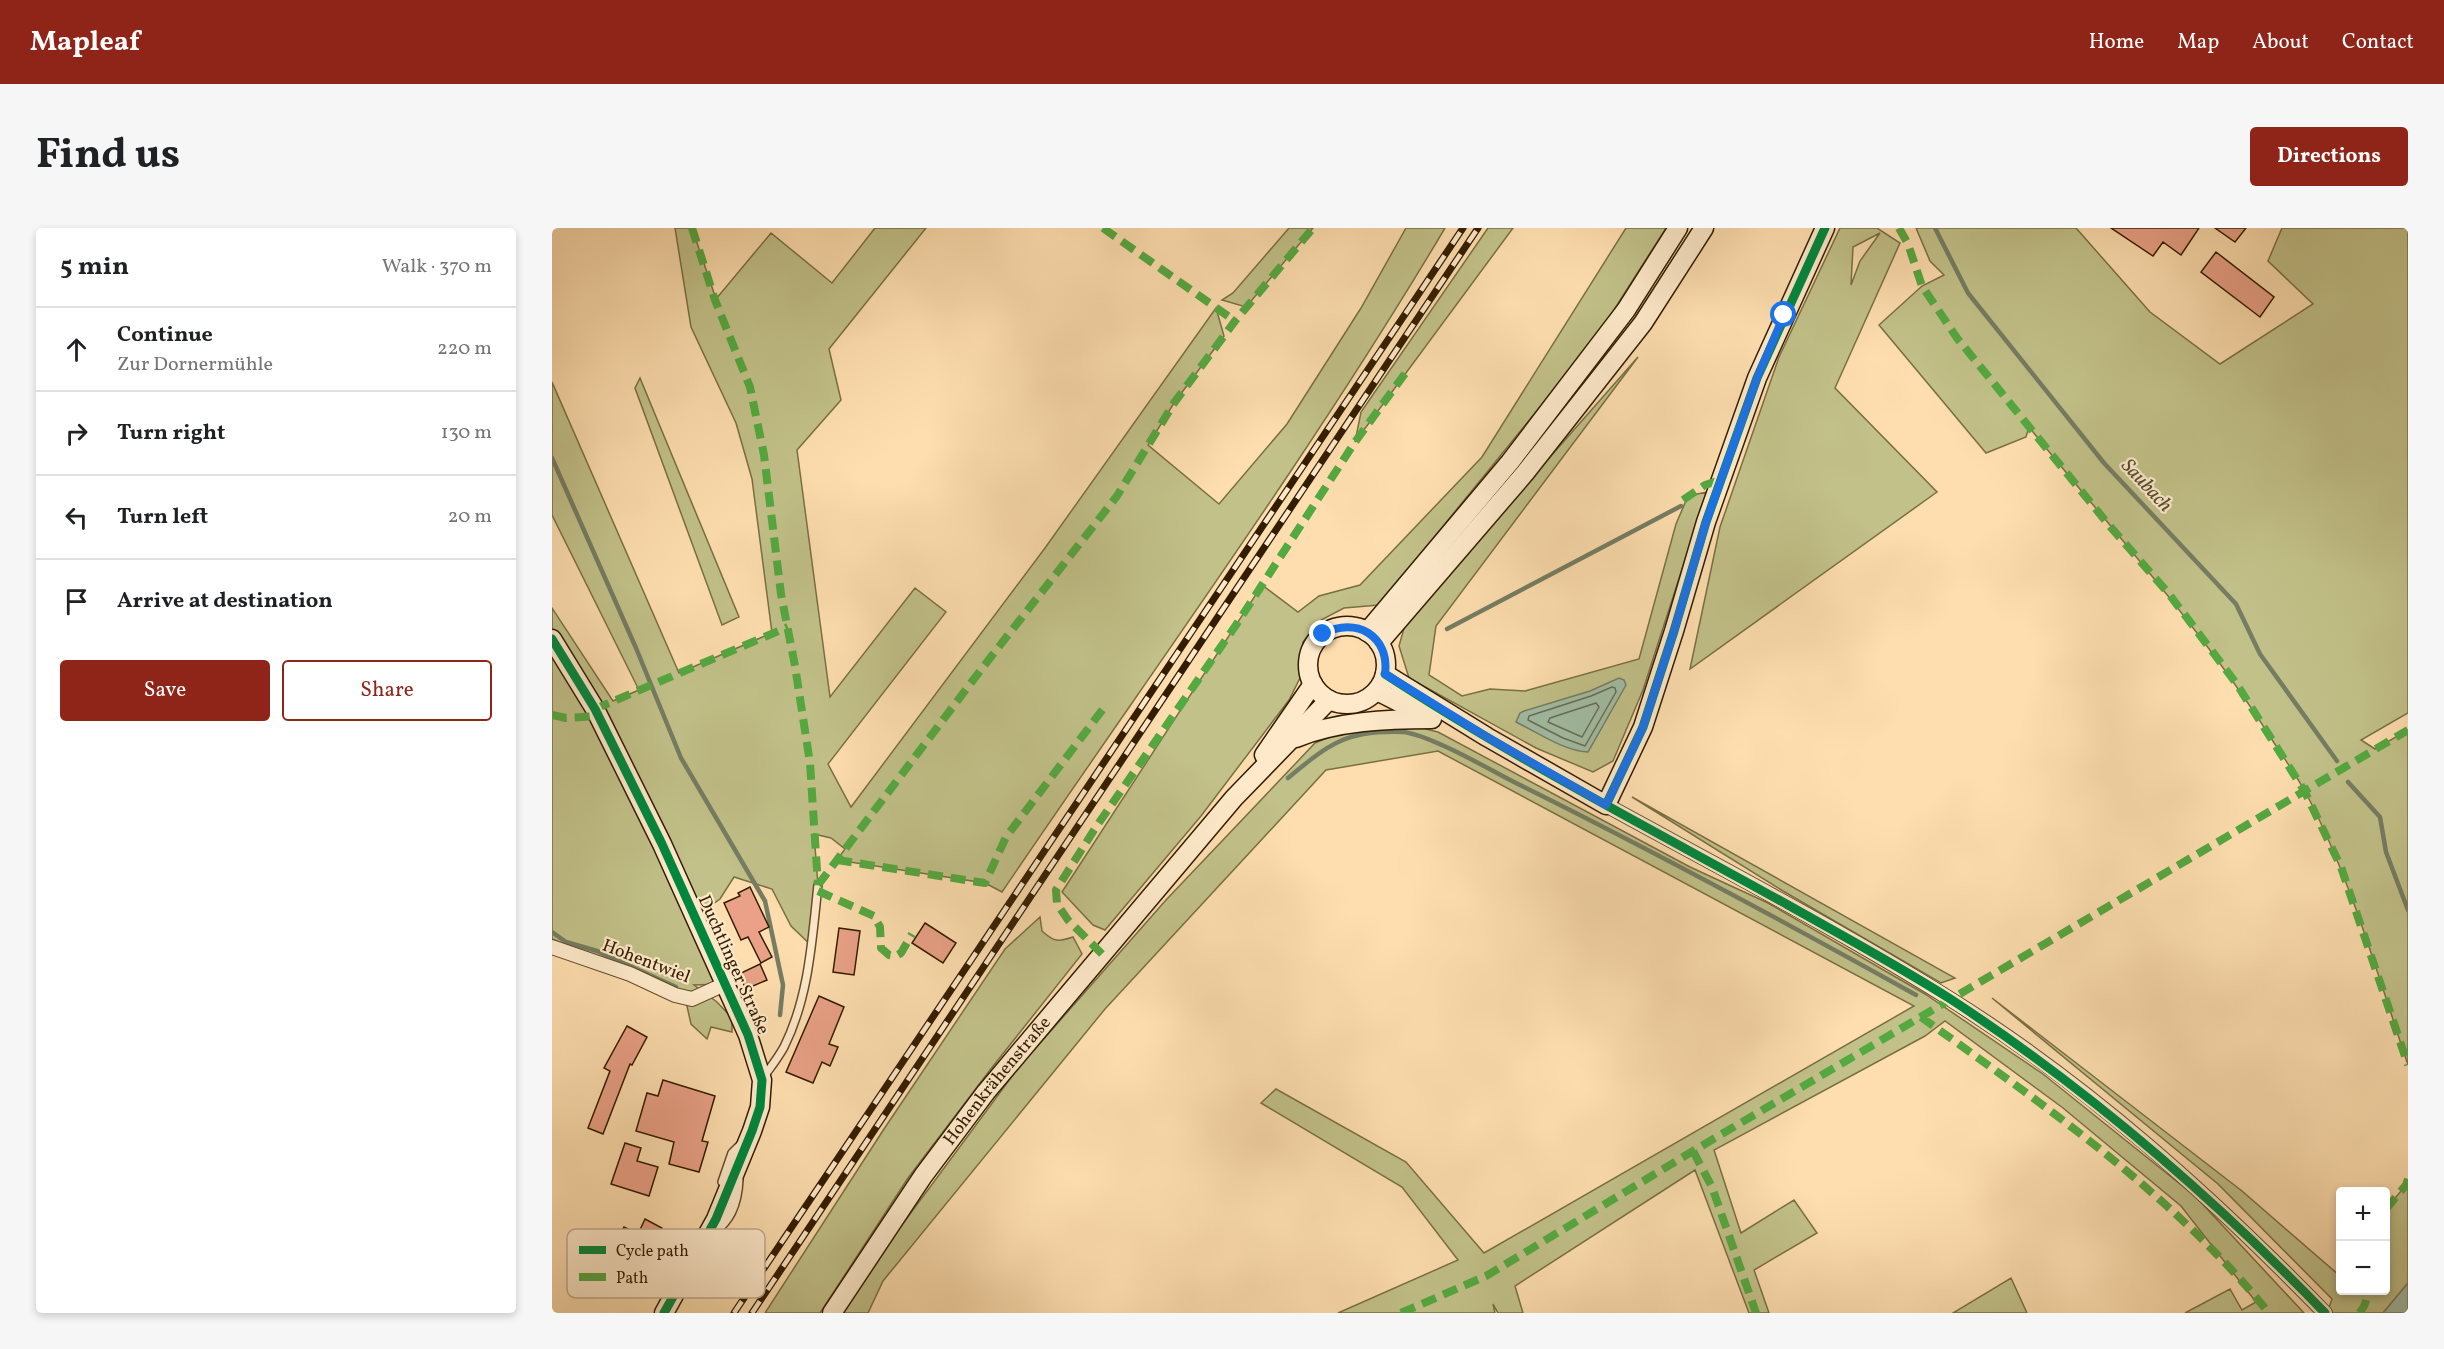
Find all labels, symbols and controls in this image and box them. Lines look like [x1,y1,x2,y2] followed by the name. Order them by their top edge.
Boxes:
[30,23,140,62] text: Mapleaf
[2089,28,2144,57] text: Home
[2177,28,2219,57] text: Map
[2252,28,2309,57] text: About
[2342,28,2414,57] text: Contact
[36,127,180,186] text: Find us
[2250,127,2408,186] button: Directions
[60,249,129,285] text: 5 min
[382,253,492,281] text: Walk · 370 m
[1770,301,1796,327] route start
[117,320,213,351] text: Continue
[60,333,93,366] icon: ahead
[437,335,492,363] text: 220 m
[117,351,273,379] text: Zur Dornermühle
[60,417,93,450] icon: right
[117,418,225,449] text: Turn right
[441,419,492,447] text: 130 m
[2114,453,2178,519] water label: Saubach
[60,501,93,534] icon: left
[117,502,208,533] text: Turn left
[448,503,492,531] text: 20 m
[60,585,93,618] icon: arrive
[117,586,333,617] text: Arrive at destination
[1309,620,1335,646] route end
[60,660,270,721] button: Save
[282,660,492,721] button: Share
[691,891,775,1039] street label: Duchtlinger Straße
[598,934,694,990] street label: Hohentwiel
[938,1011,1057,1151] street label: Hohenkrähenstraße
[2336,1187,2390,1295] map controls
[2336,1187,2390,1241] button: +
[567,1229,765,1298] legend
[616,1241,689,1263] text: Cycle path
[2336,1241,2390,1295] button: −
[616,1268,648,1290] text: Path

